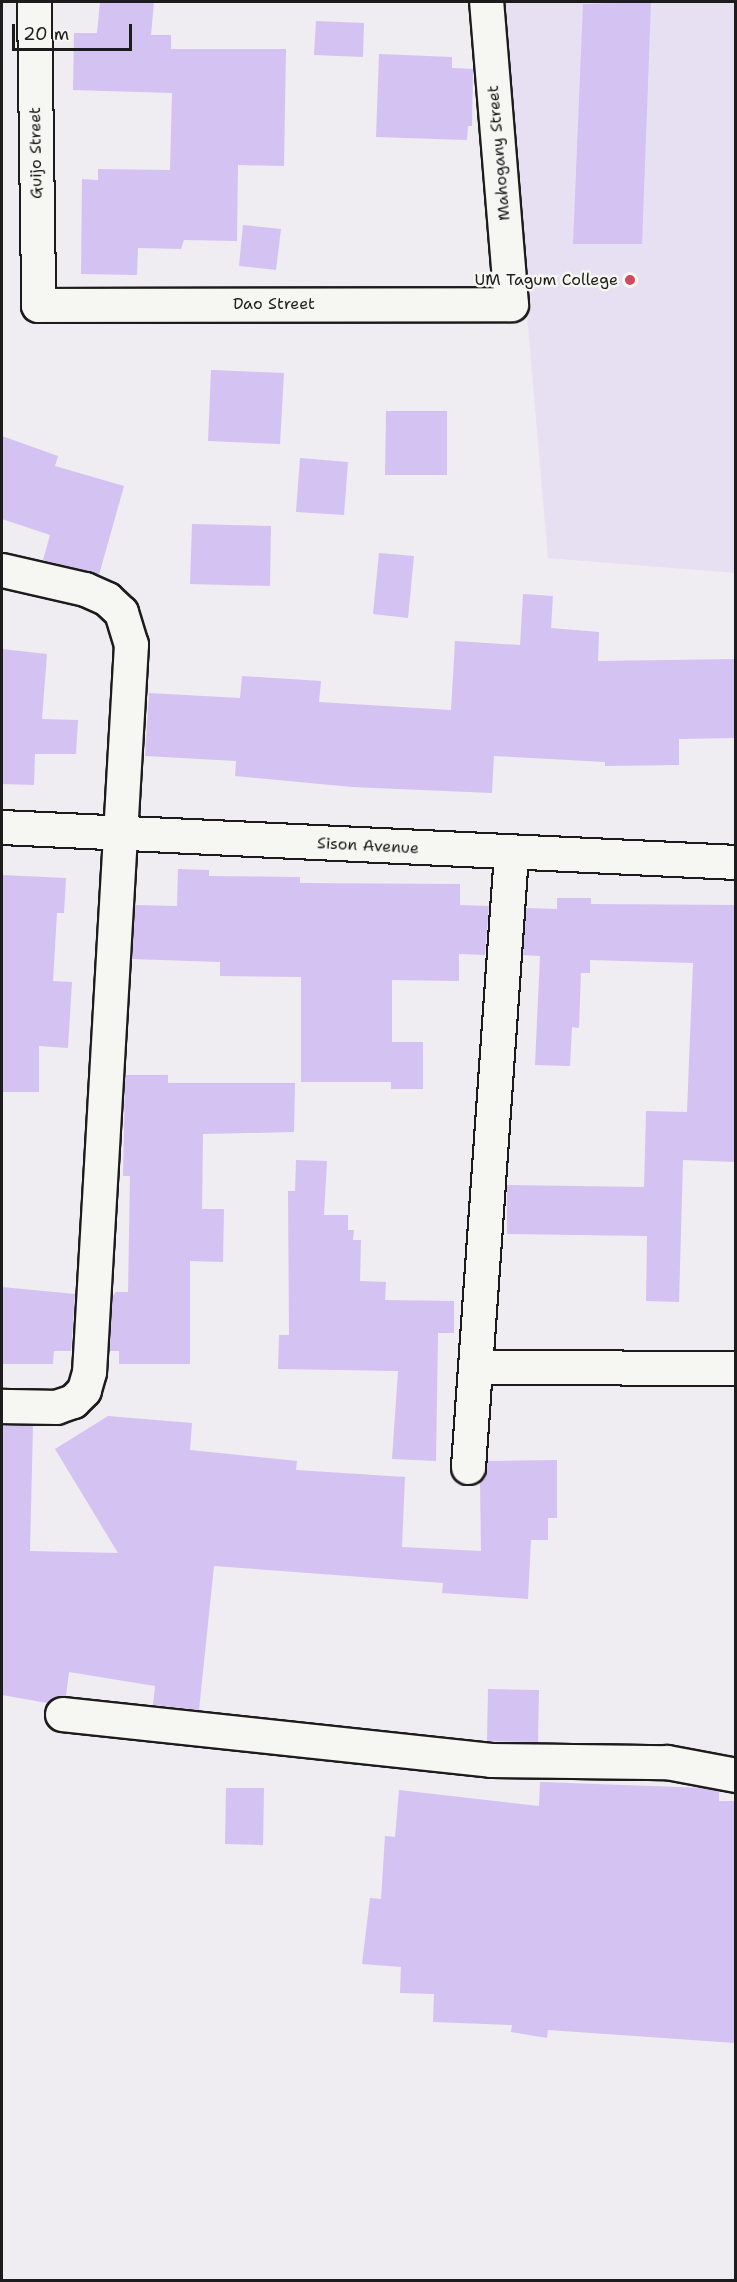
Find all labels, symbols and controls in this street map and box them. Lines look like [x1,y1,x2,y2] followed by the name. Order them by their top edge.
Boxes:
[15,12,135,50] scale bar
[23,22,69,46] text: 20 m
[484,85,514,221] street label: Mahogany Street
[26,107,46,199] street label: Guijo Street
[474,270,618,290] place label: UM Tagum College
[623,273,637,287] marker: UM Tagum College
[233,294,315,314] street label: Dao Street
[317,834,419,858] street label: Sison Avenue

